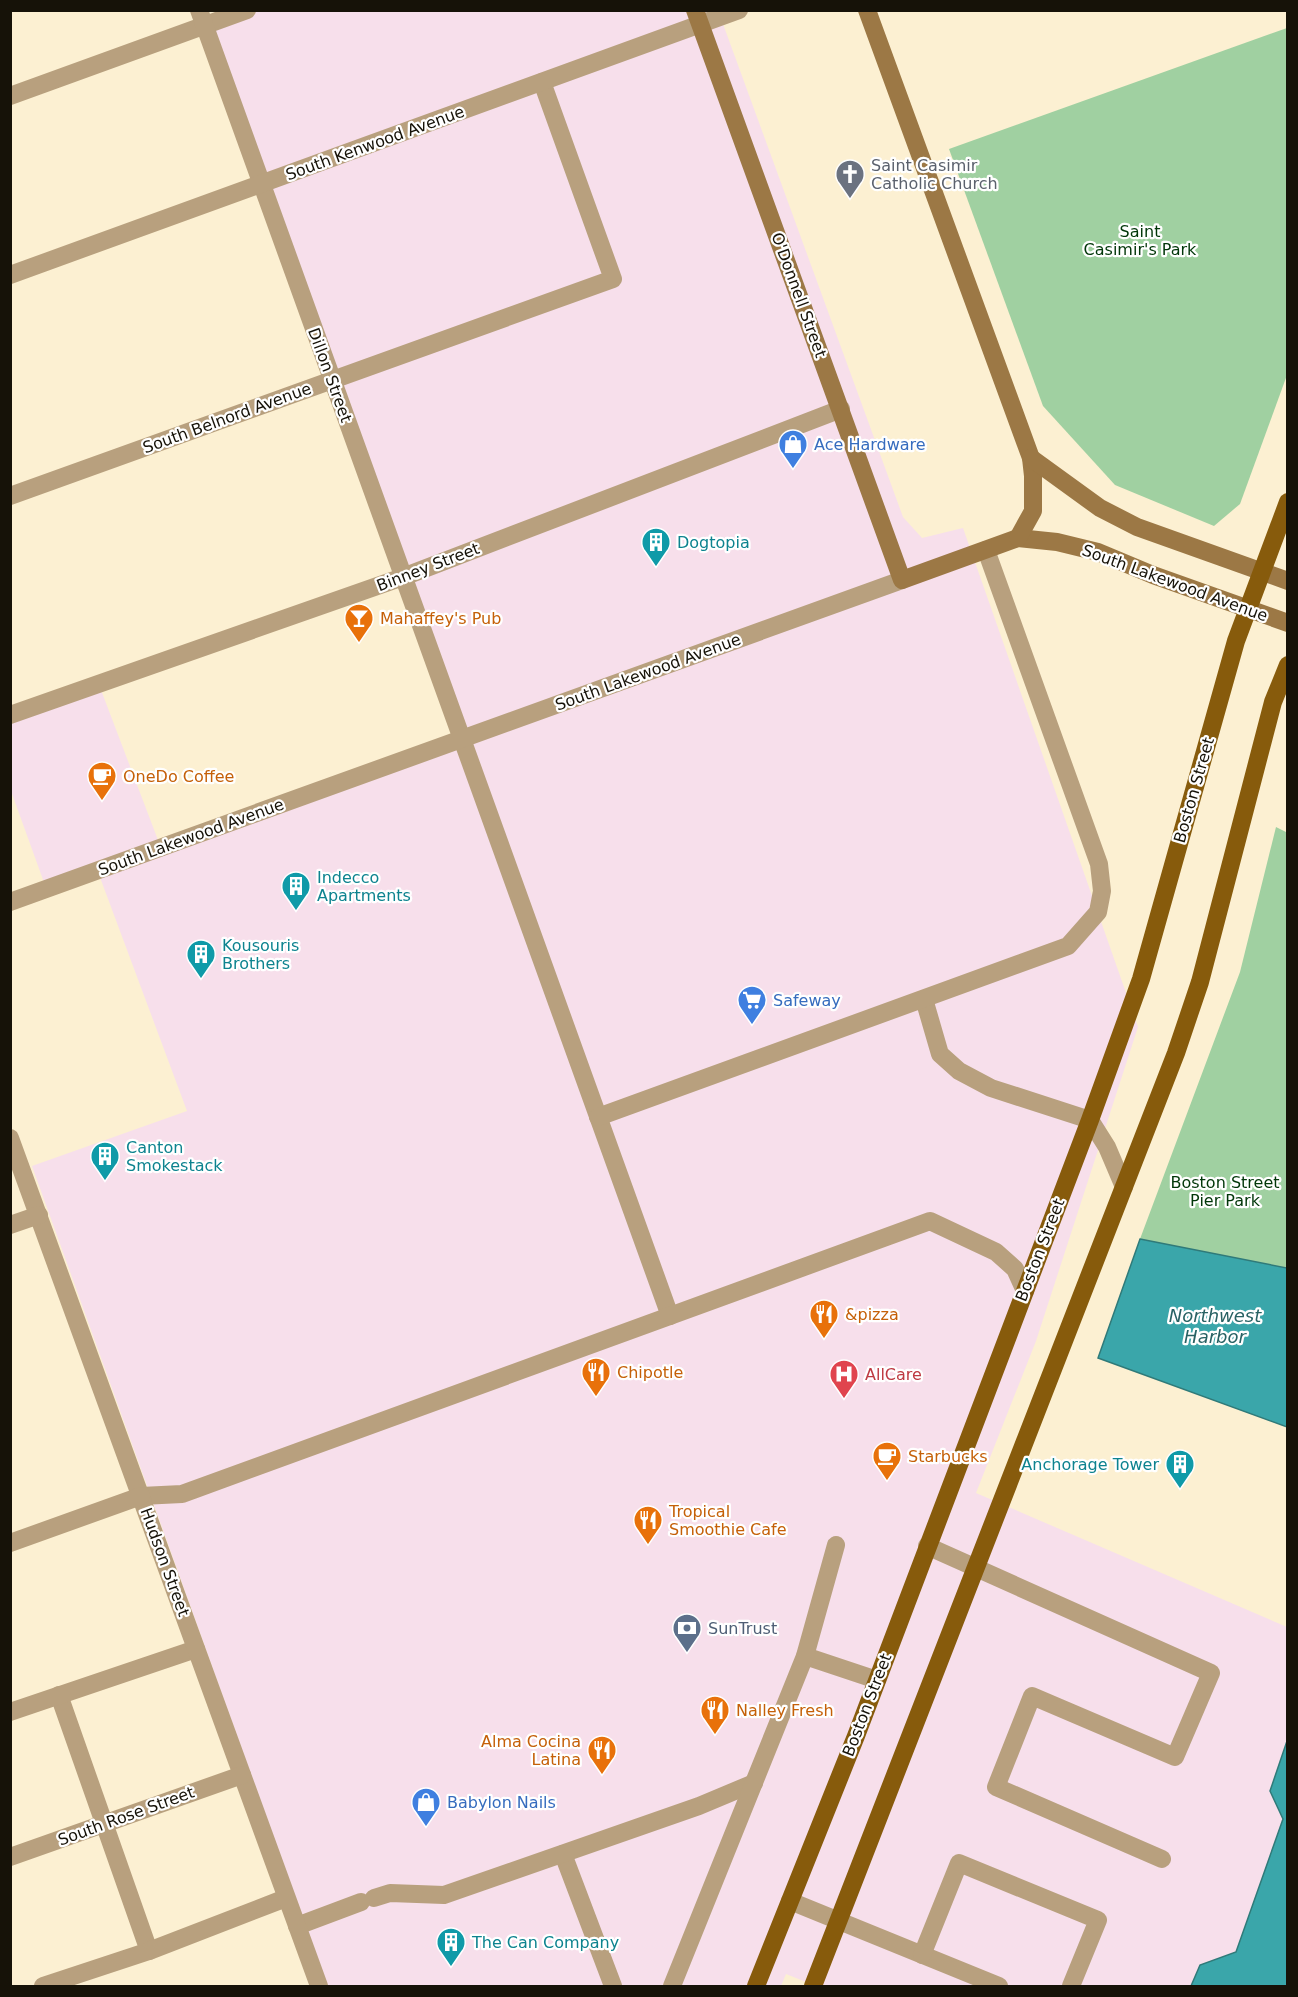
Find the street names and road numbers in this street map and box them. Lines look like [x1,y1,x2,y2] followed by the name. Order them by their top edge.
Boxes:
[283,102,467,184] street label: South Kenwood Avenue
[768,230,830,360] street label: O'Donnell Street
[304,325,356,425] street label: Dillon Street
[140,379,314,457] street label: South Belnord Avenue
[374,539,482,595] street label: Binney Street
[1080,541,1270,625] street label: South Lakewood Avenue
[553,630,743,714] street label: South Lakewood Avenue
[1170,735,1218,845] street label: Boston Street
[96,795,286,879] street label: South Lakewood Avenue
[1012,1196,1068,1304] street label: Boston Street
[137,1505,193,1619] street label: Hudson Street
[839,1651,895,1759] street label: Boston Street
[55,1783,197,1849] street label: South Rose Street

